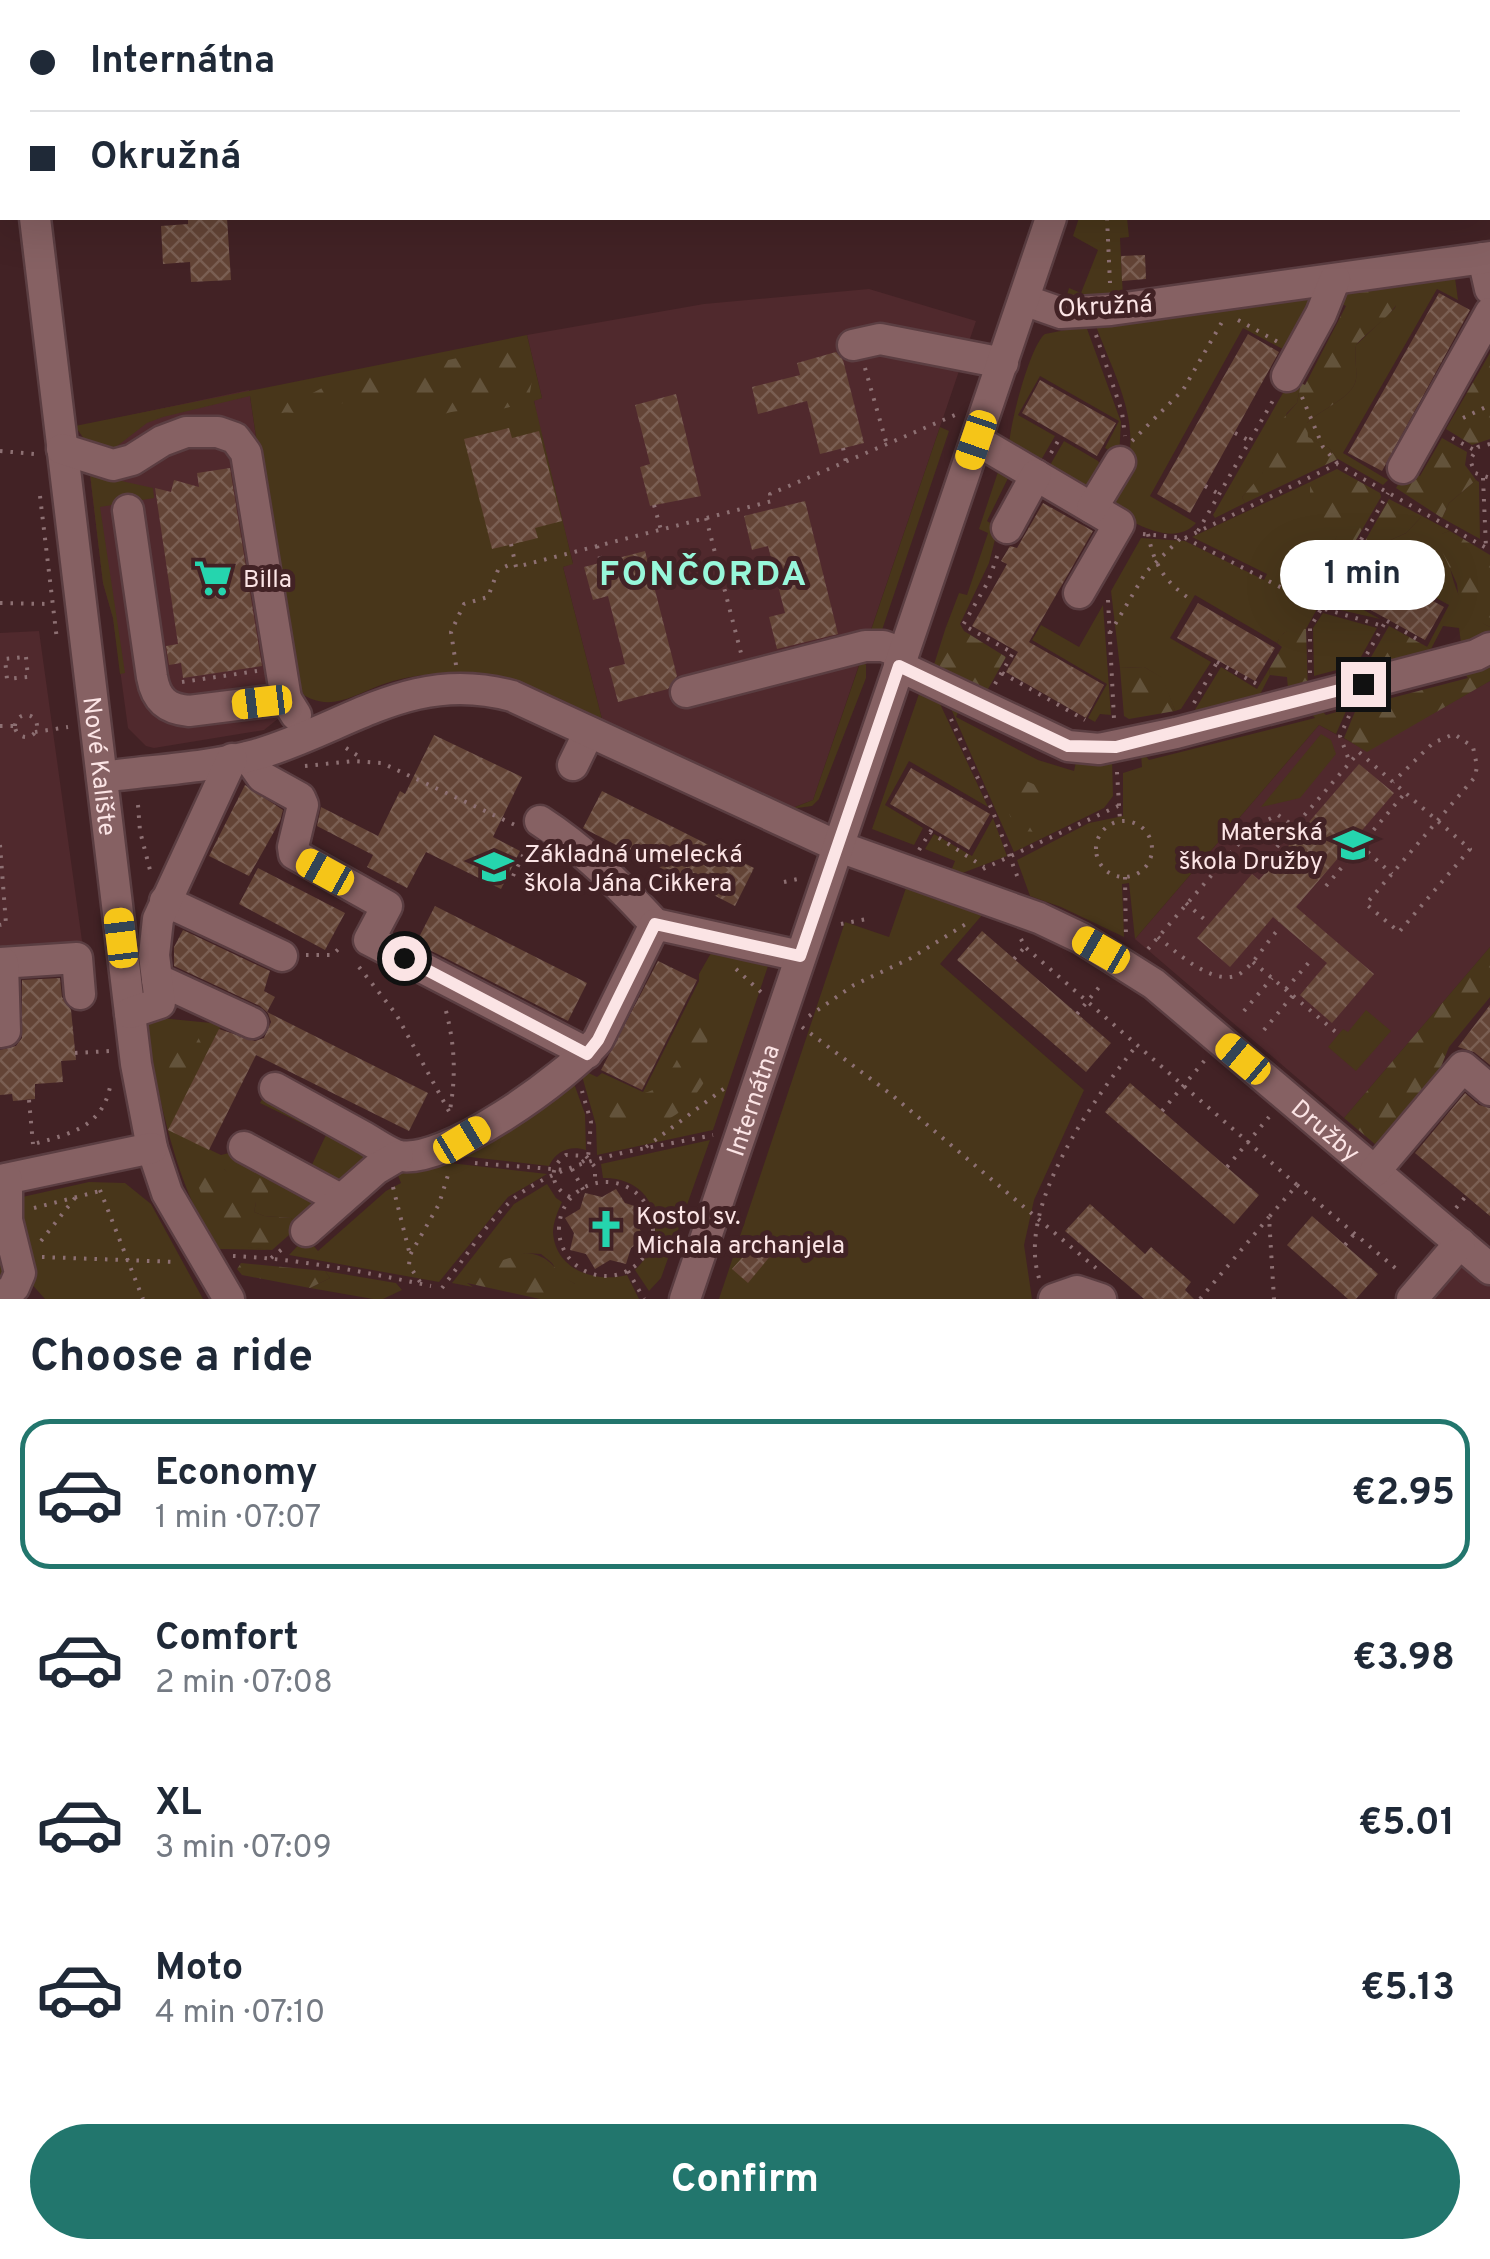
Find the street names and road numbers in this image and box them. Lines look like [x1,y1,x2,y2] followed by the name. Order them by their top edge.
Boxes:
[1057,290,1153,326] street label: Okružná
[73,695,122,838] street label: Nové Kalište
[721,1041,789,1161] street label: Internátna
[1283,1094,1365,1171] street label: Družby

